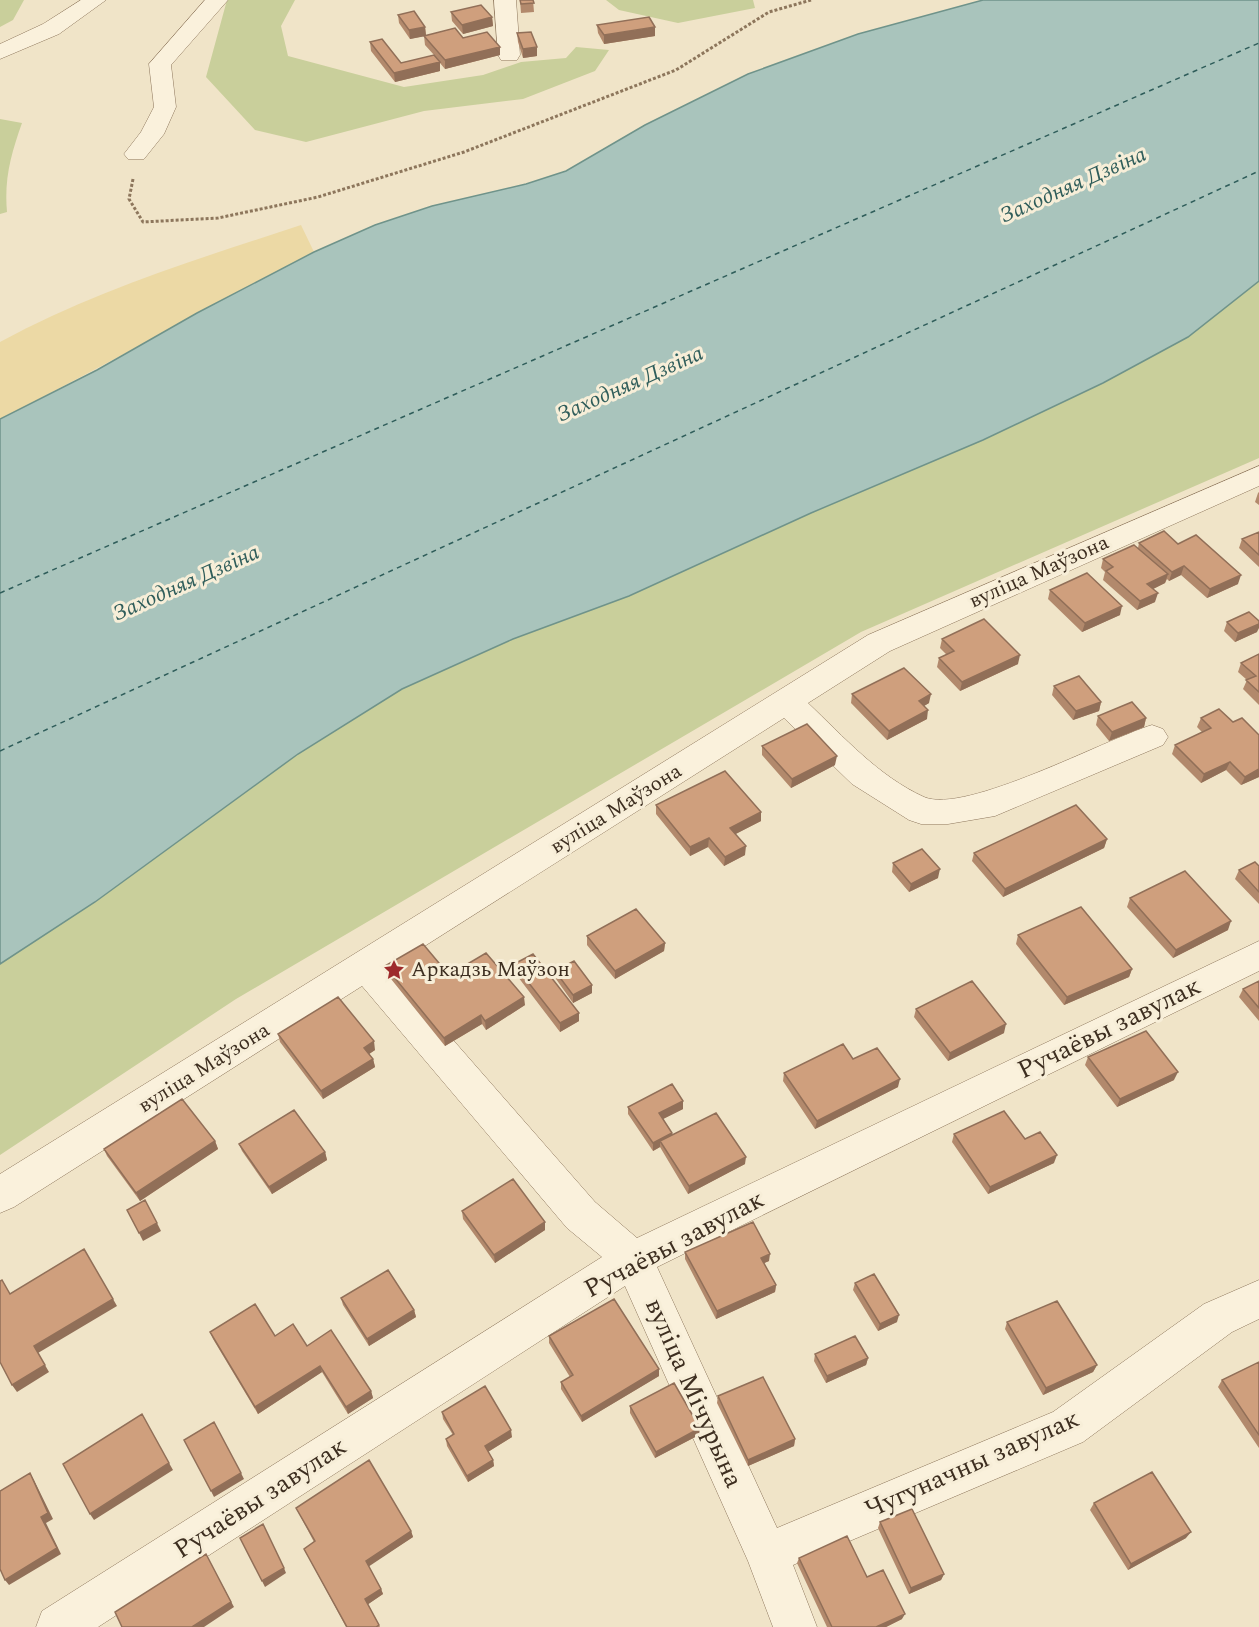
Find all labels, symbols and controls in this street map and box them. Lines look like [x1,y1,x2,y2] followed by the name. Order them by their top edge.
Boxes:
[994,138,1152,232] water label: Заходняя Дзвіна
[551,337,709,431] water label: Заходняя Дзвіна
[964,527,1115,617] street label: вуліца Маўзона
[107,536,265,630] water label: Заходняя Дзвіна
[544,755,689,862] street label: вуліца Маўзона
[411,954,570,986] place label: Аркадзь Маўзон
[382,958,406,982] place icon: Аркадзь Маўзон
[1011,966,1207,1090] street label: Ручаёвы завулак
[132,1014,277,1121] street label: вуліца Маўзона
[576,1179,772,1309] street label: Ручаёвы завулак
[634,1292,754,1495] street label: вуліца Мічурына
[858,1399,1086,1529] street label: Чугуначны завулак
[165,1427,355,1569] street label: Ручаёвы завулак

